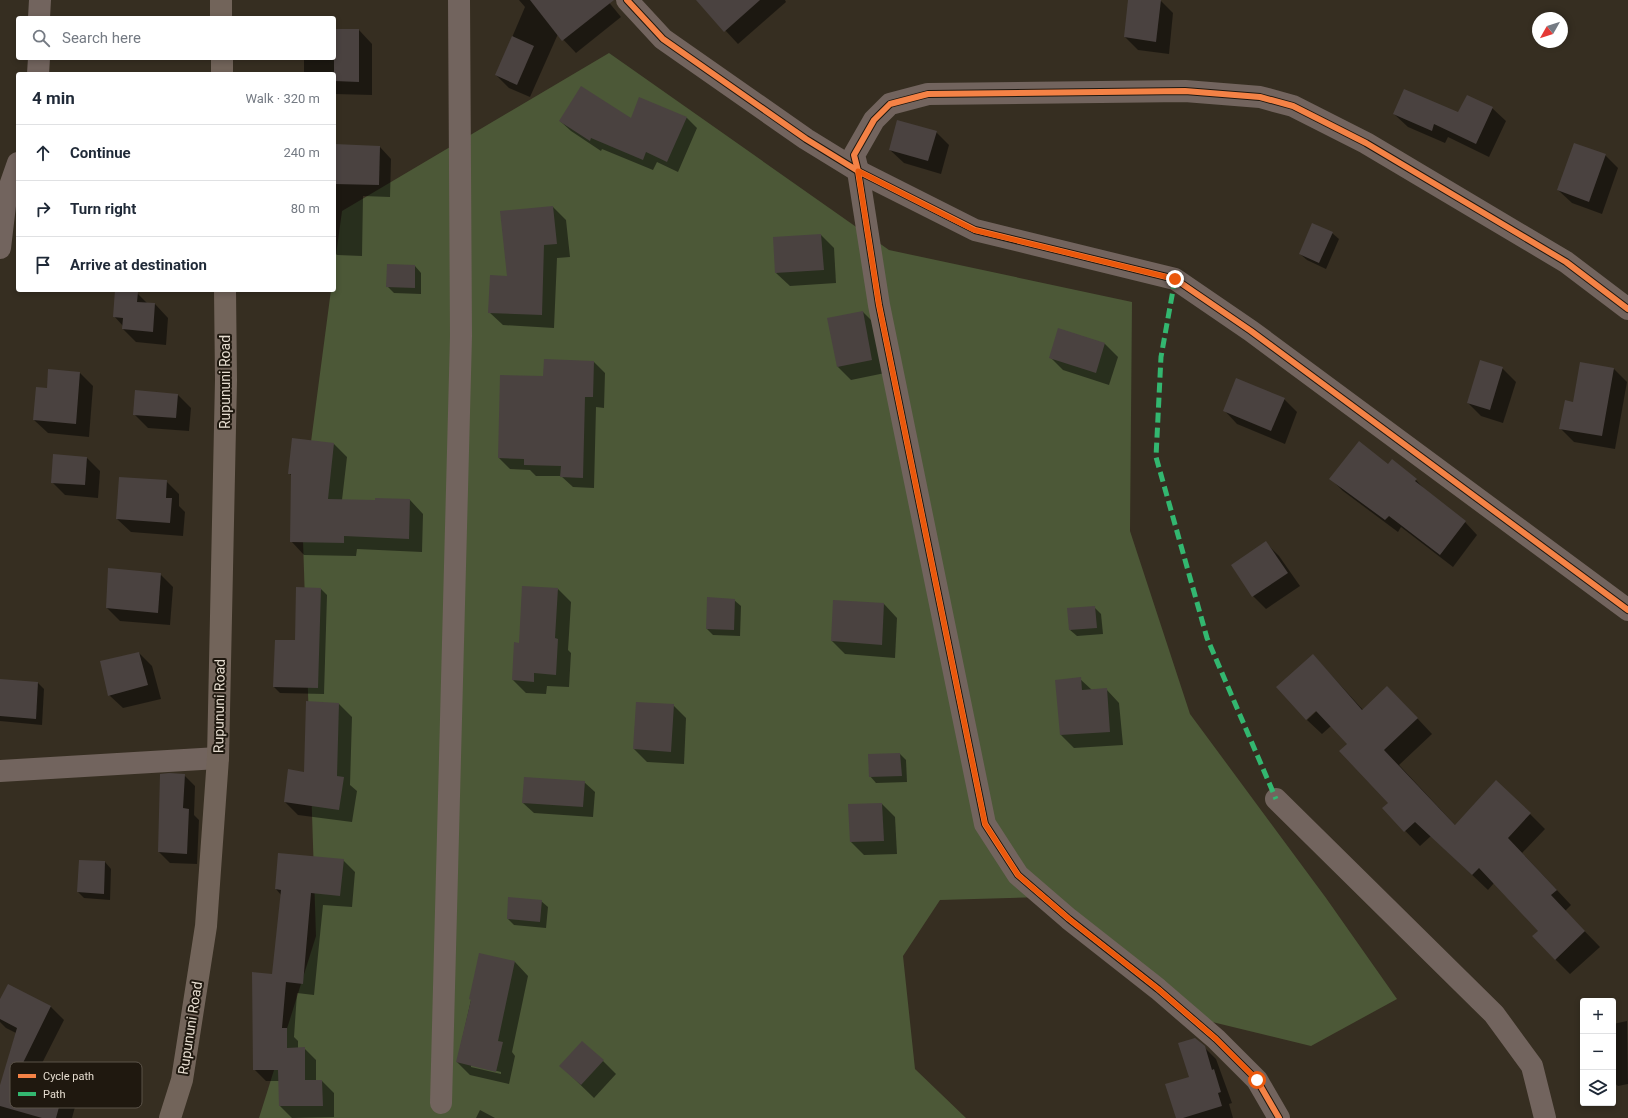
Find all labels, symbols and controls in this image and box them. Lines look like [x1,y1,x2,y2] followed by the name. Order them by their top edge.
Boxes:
[1532,12,1568,48] north arrow
[16,16,336,60] search box
[30,27,52,49] icon: search
[62,29,141,47] text: Search here
[32,88,75,108] text: 4 min
[245,91,320,106] text: Walk · 320 m
[32,142,54,164] icon: ahead
[70,144,131,162] text: Continue
[283,145,320,160] text: 240 m
[32,198,54,220] icon: right
[70,200,136,218] text: Turn right
[291,201,320,216] text: 80 m
[32,254,54,276] icon: arrive
[70,256,207,274] text: Arrive at destination
[1166,270,1184,288] route end
[217,335,233,429] street label: Rupununi Road
[210,659,228,753] street label: Rupununi Road
[175,980,205,1076] street label: Rupununi Road
[1580,998,1616,1106] map controls
[1580,998,1616,1034] button: +
[1580,1034,1616,1070] button: −
[10,1062,142,1108] legend
[43,1070,94,1083] text: Cycle path
[1580,1070,1616,1106] button: layers
[1248,1071,1266,1089] route start
[43,1088,66,1101] text: Path

